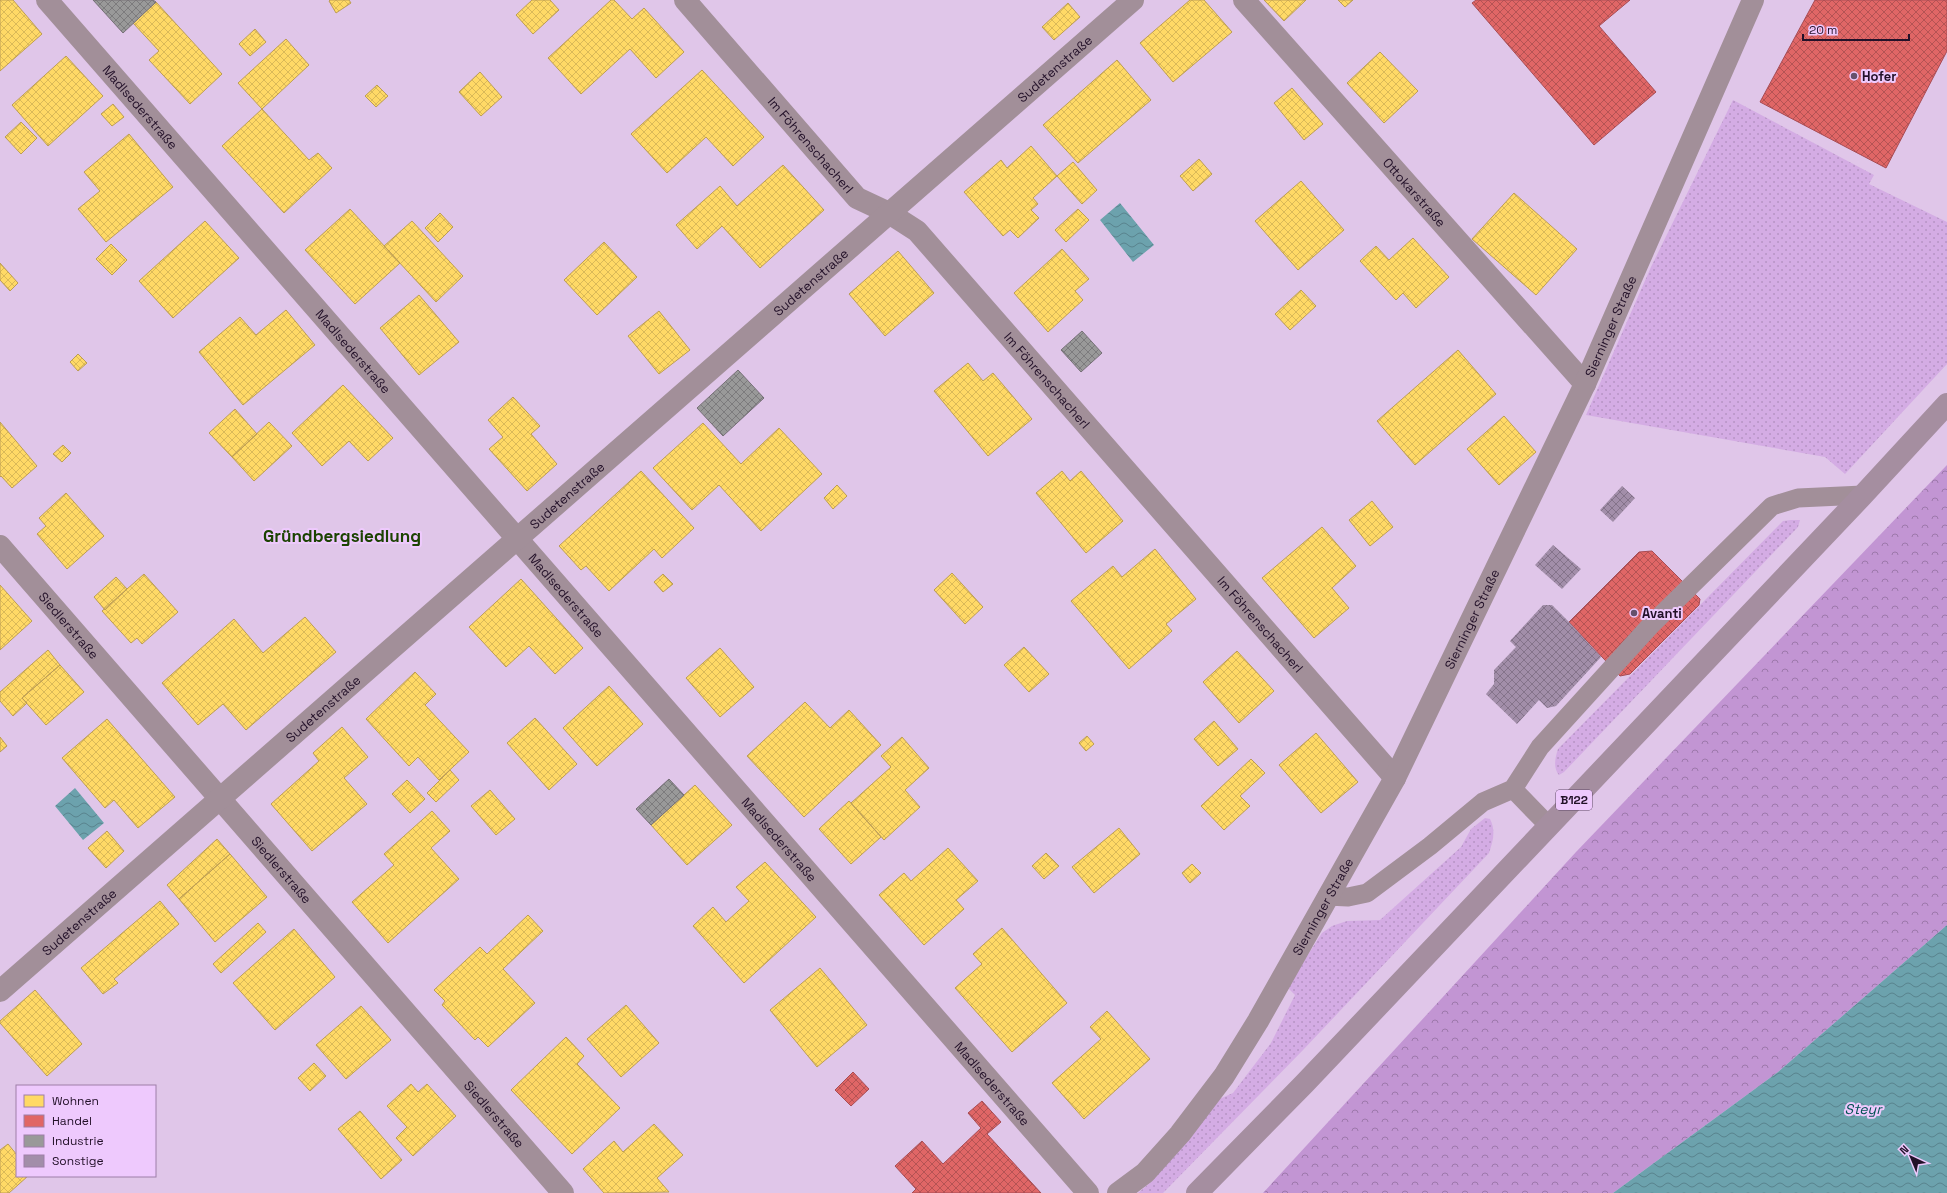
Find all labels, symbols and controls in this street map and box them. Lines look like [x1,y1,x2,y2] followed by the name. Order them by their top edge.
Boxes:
[1803,16,1909,42] scale bar
[1809,22,1837,38] text: 20 m
[1014,31,1095,106] street label: Sudetenstraße
[99,61,182,153] street label: Madlsederstraße
[1862,68,1896,85] place label: Hofer
[1849,71,1859,81] marker: Hofer
[764,93,858,197] street label: Im Föhrenschacherl
[1379,154,1450,230] street label: Ottokarstraße
[770,245,852,319] street label: Sudetenstraße
[1581,273,1640,380] street label: Sierninger Straße
[312,305,395,397] street label: Madlsederstraße
[1001,328,1094,432] street label: Im Föhrenschacherl
[526,458,608,533] street label: Sudetenstraße
[263,525,421,547] district label: Gründbergsiedlung
[525,550,608,641] street label: Madlsederstraße
[1440,566,1503,672] street label: Sierninger Straße
[1214,572,1307,676] street label: Im Föhrenschacherl
[35,588,103,662] street label: Siedlerstraße
[1642,605,1682,622] place label: Avanti
[1629,608,1639,618] marker: Avanti
[282,671,364,746] street label: Sudetenstraße
[1556,790,1592,810] road number: B122
[738,794,821,885] street label: Madlsederstraße
[248,832,315,907] street label: Siedlerstraße
[1288,855,1357,958] street label: Sierninger Straße
[38,885,120,959] street label: Sudetenstraße
[951,1038,1034,1129] street label: Madlsederstraße
[460,1077,528,1151] street label: Siedlerstraße
[16,1085,156,1177] legend
[52,1093,99,1109] text: Wohnen
[1845,1100,1883,1118] water label: Steyr
[52,1113,92,1129] text: Handel
[52,1133,104,1149] text: Industrie
[1891,1137,1931,1177] north arrow
[1897,1142,1912,1157] text: N
[52,1153,104,1169] text: Sonstige

